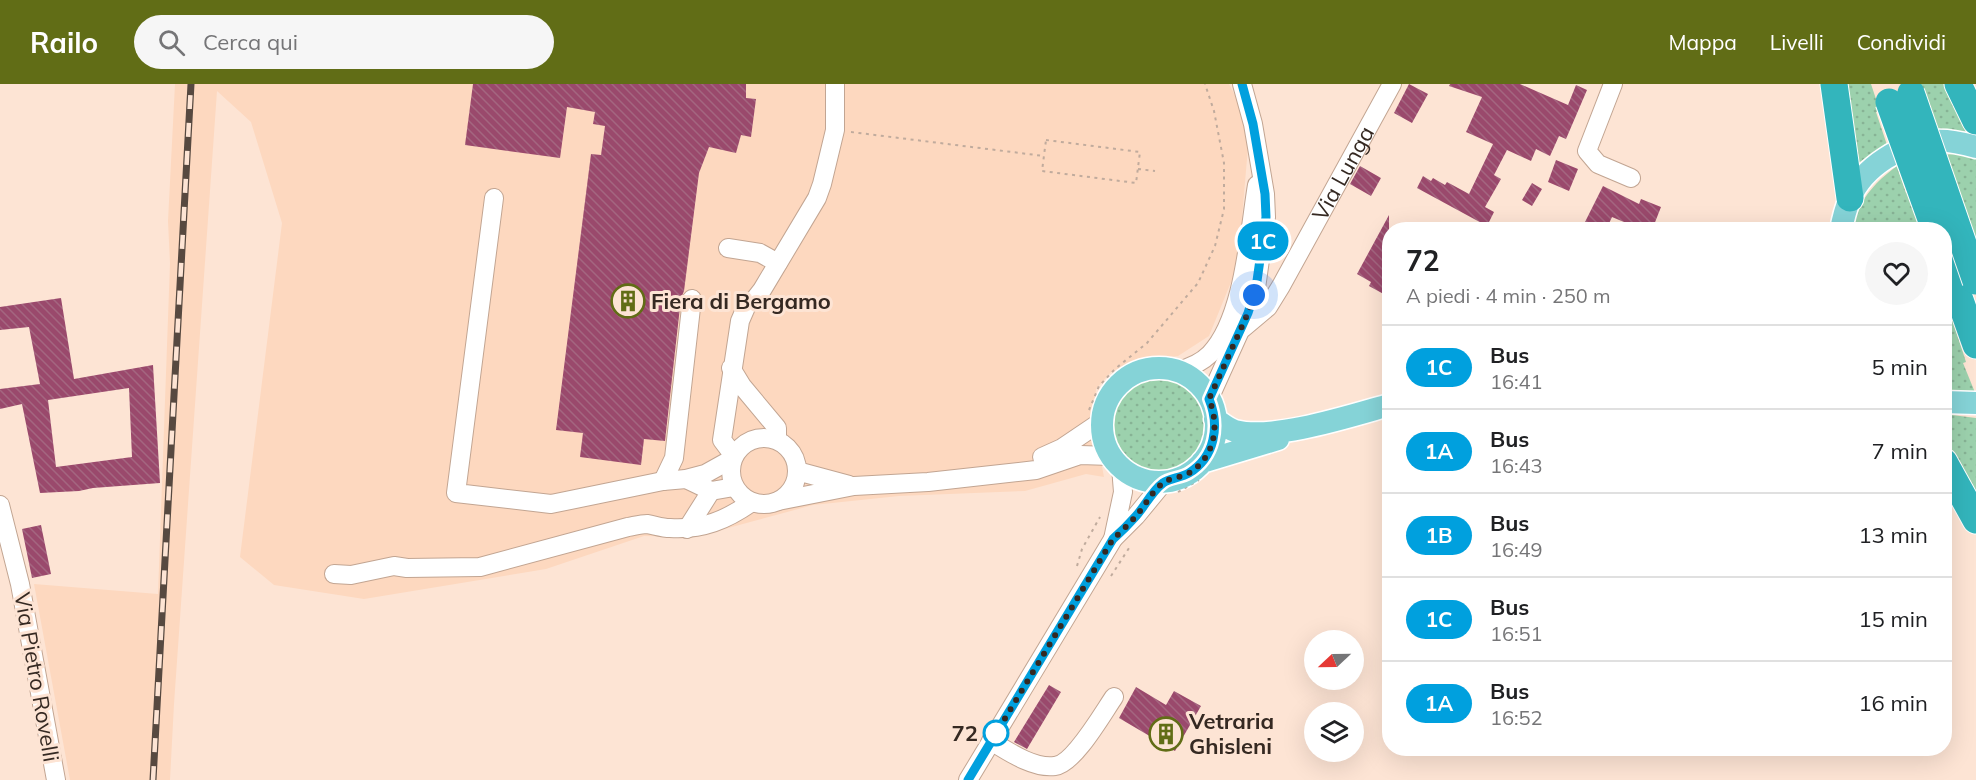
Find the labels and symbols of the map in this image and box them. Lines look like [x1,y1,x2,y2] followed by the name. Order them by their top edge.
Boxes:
[1306,121,1380,225] street label: Via Lunga
[1236,222,1290,260] line badge: 1C
[1239,280,1269,310] your location
[610,283,646,319] building icon: Fiera di Bergamo
[651,287,831,315] place label: Fiera di Bergamo
[8,590,66,764] street label: Via Pietro Rovelli
[1304,630,1364,690] north arrow
[1188,707,1274,760] place label: Vetraria Ghisleni
[1148,716,1184,752] building icon: Vetraria Ghisleni
[952,719,978,747] place label: 72
[983,720,1009,746] marker: 72

